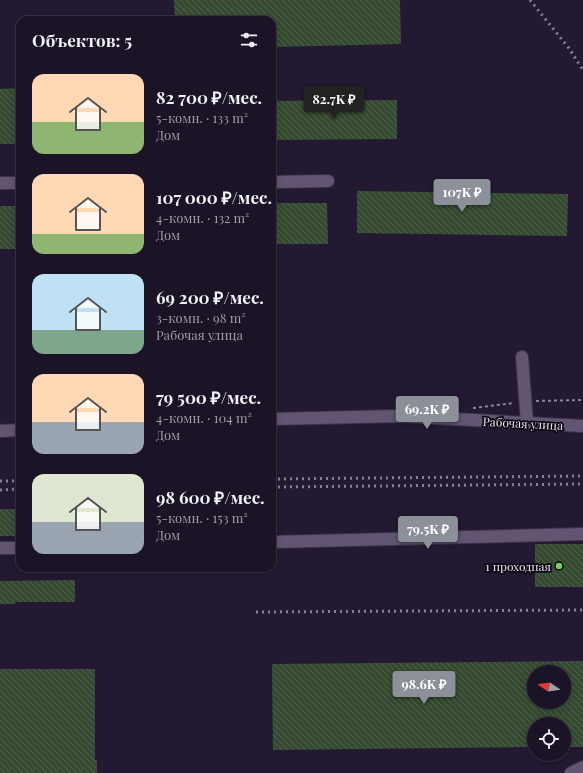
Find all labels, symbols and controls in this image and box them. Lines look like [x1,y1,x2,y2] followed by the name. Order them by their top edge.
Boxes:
[32,29,132,51] text: Объектов: 5
[238,29,260,51] icon: filters
[156,86,262,108] text: 82 700 ₽/мес.
[297,86,371,120] pin: 82.7K ₽
[64,90,112,138] icon: home
[312,90,356,107] text: 82.7K ₽
[156,109,248,126] text: 5-комн. · 133 m²
[156,126,180,143] text: Дом
[429,179,495,213] pin: 107K ₽
[442,183,482,200] text: 107K ₽
[156,186,272,208] text: 107 000 ₽/мес.
[64,190,112,238] icon: home
[156,209,249,226] text: 4-комн. · 132 m²
[156,226,180,243] text: Дом
[156,286,264,308] text: 69 200 ₽/мес.
[64,290,112,338] icon: home
[156,309,246,326] text: 3-комн. · 98 m²
[156,326,243,343] text: Рабочая улица
[156,386,261,408] text: 79 500 ₽/мес.
[64,390,112,438] icon: home
[390,396,464,430] pin: 69.2K ₽
[405,400,449,417] text: 69.2K ₽
[156,409,252,426] text: 4-комн. · 104 m²
[482,413,564,433] street label: Рабочая улица
[156,426,180,443] text: Дом
[156,486,265,508] text: 98 600 ₽/мес.
[64,490,112,538] icon: home
[156,509,248,526] text: 5-комн. · 153 m²
[391,516,465,550] pin: 79.5K ₽
[407,520,449,537] text: 79.5K ₽
[156,526,180,543] text: Дом
[485,558,552,574] place label: 1 проходная
[554,561,564,571] marker: 1 проходная
[527,665,571,709] north arrow
[527,665,571,761] map controls
[387,671,461,705] pin: 98.6K ₽
[401,675,447,692] text: 98.6K ₽
[527,717,571,761] button: locate

